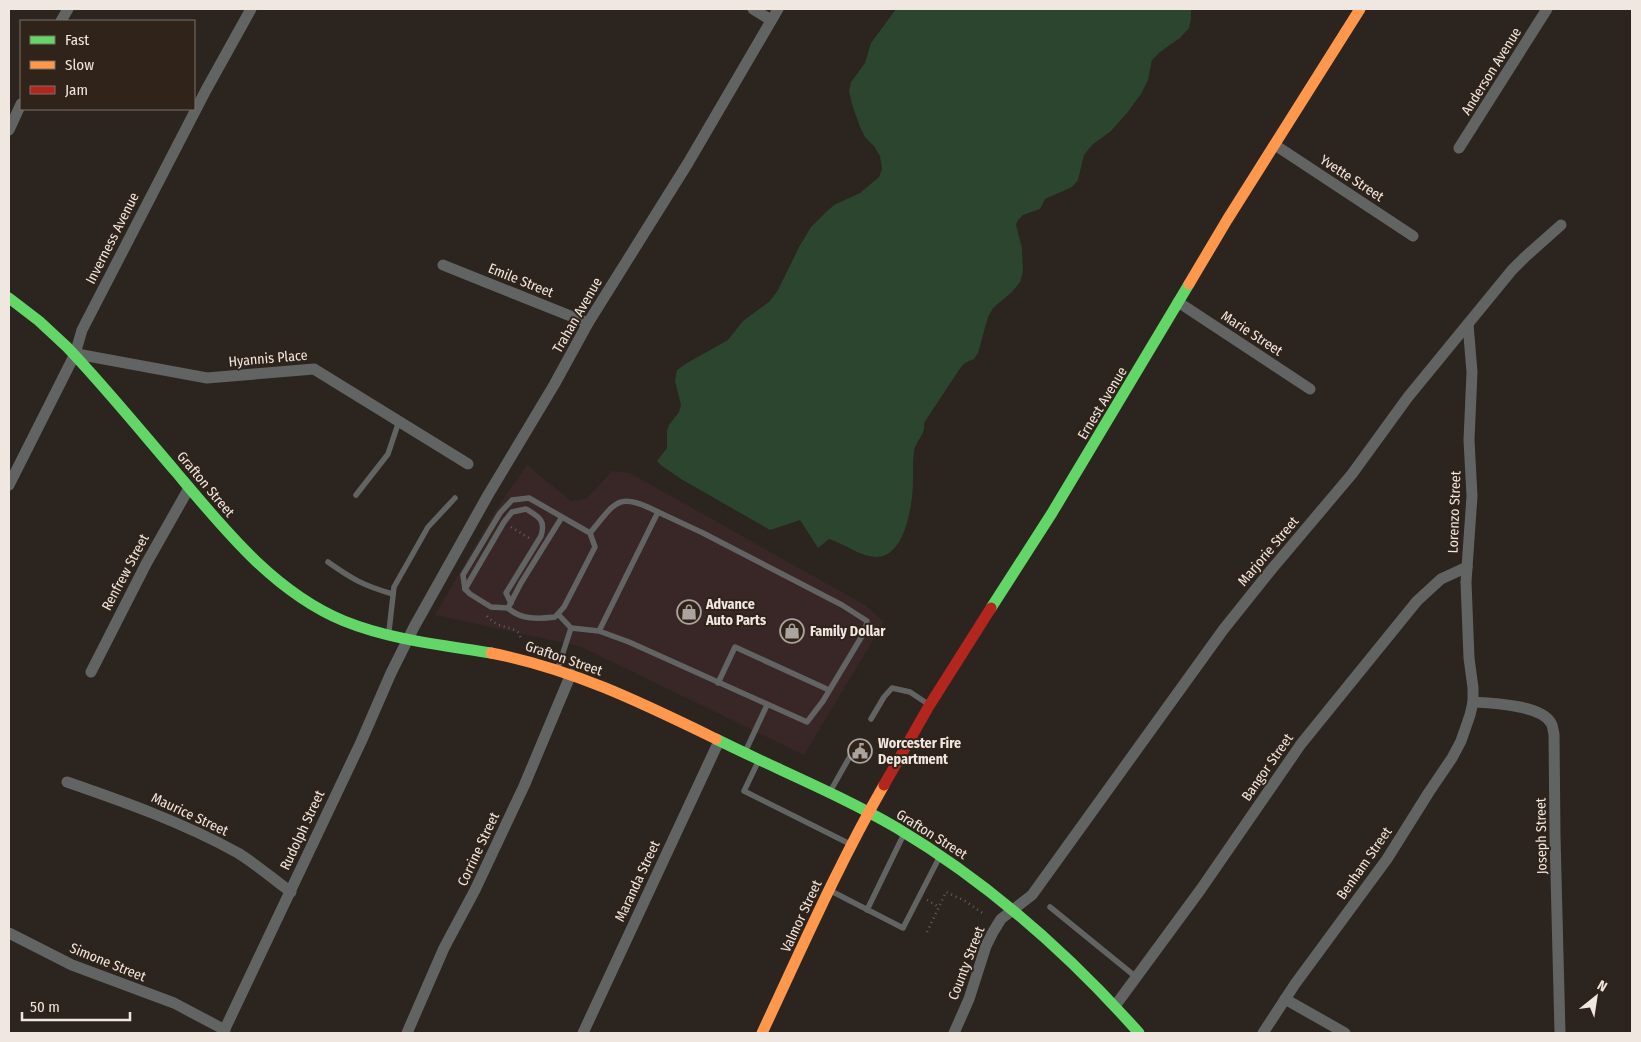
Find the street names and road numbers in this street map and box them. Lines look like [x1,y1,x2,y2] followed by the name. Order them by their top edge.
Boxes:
[1458,24,1525,118] street label: Anderson Avenue
[1316,151,1387,206] street label: Yvette Street
[82,190,143,287] street label: Inverness Avenue
[486,260,556,301] street label: Emile Street
[549,274,606,356] street label: Trahan Avenue
[1218,307,1286,360] street label: Marie Street
[228,347,308,370] street label: Hyannis Place
[1074,364,1131,443] street label: Ernest Avenue
[173,448,238,521] street label: Grafton Street
[1445,470,1464,554] street label: Lorenzo Street
[1234,513,1303,590] street label: Marjorie Street
[98,531,153,613] street label: Renfrew Street
[523,637,605,680] street label: Grafton Street
[1238,730,1297,804] street label: Bangor Street
[277,787,329,873] street label: Rudolph Street
[149,789,231,840] street label: Maurice Street
[1532,797,1551,874] street label: Joseph Street
[893,806,971,863] street label: Grafton Street
[454,809,503,889] street label: Corrine Street
[1333,823,1396,903] street label: Benham Street
[611,838,664,924] street label: Maranda Street
[777,877,826,955] street label: Valmor Street
[945,924,988,1002] street label: County Street
[67,939,149,986] street label: Simone Street

